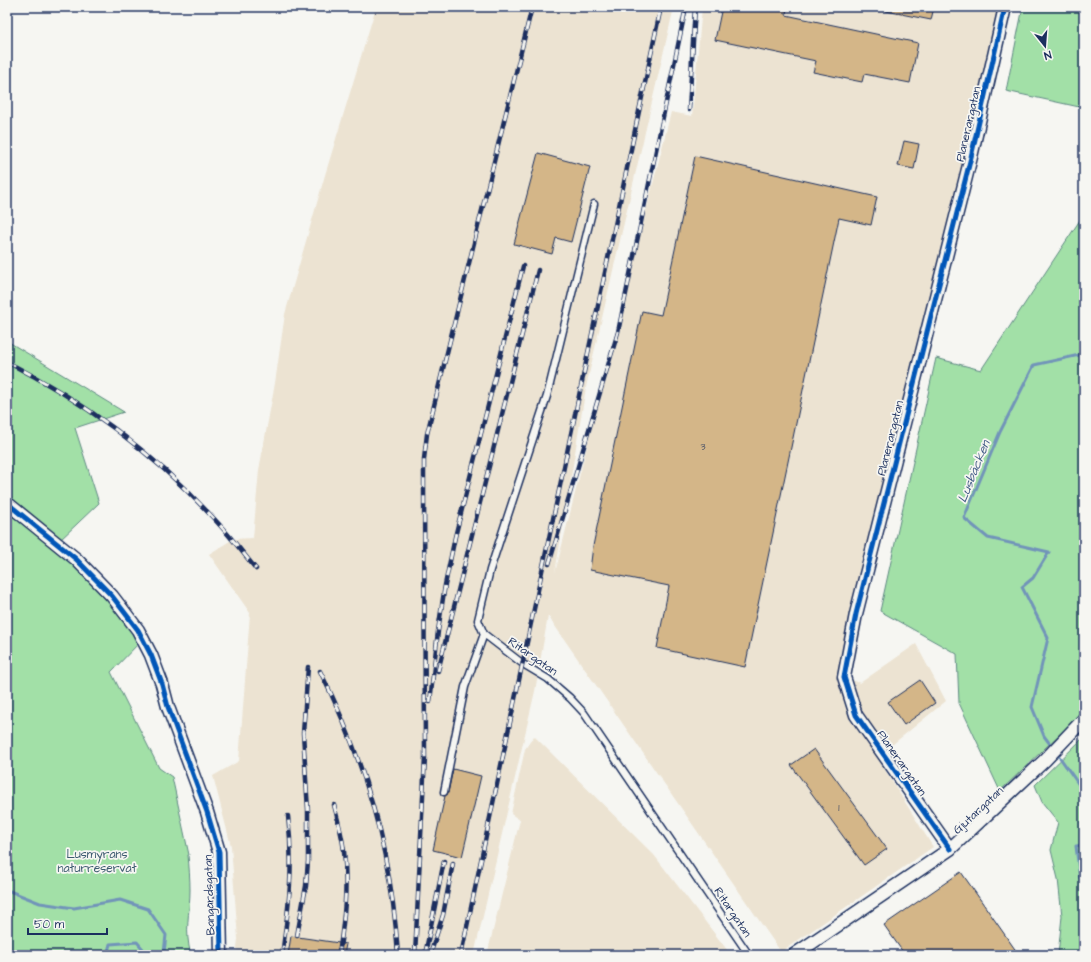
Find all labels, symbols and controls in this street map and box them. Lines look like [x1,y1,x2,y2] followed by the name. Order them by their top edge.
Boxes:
[1025,26,1065,66] north arrow
[1042,47,1053,63] text: N
[952,85,986,164] street label: Planerargatan
[873,399,909,478] street label: Planerargatan
[953,436,995,505] water label: Lusbäcken
[700,440,706,454] house number: 3
[504,633,561,681] street label: Ritargatan
[872,727,931,800] street label: Planerargatan
[949,783,1008,839] street label: Gjutargatan
[838,801,840,815] house number: 1
[57,846,137,877] park label: Lusmyrans naturreservat
[200,854,220,936] street label: Bangårdsgatan
[709,884,756,941] street label: Ritargatan
[28,910,107,936] scale bar
[34,916,65,933] text: 50 m

